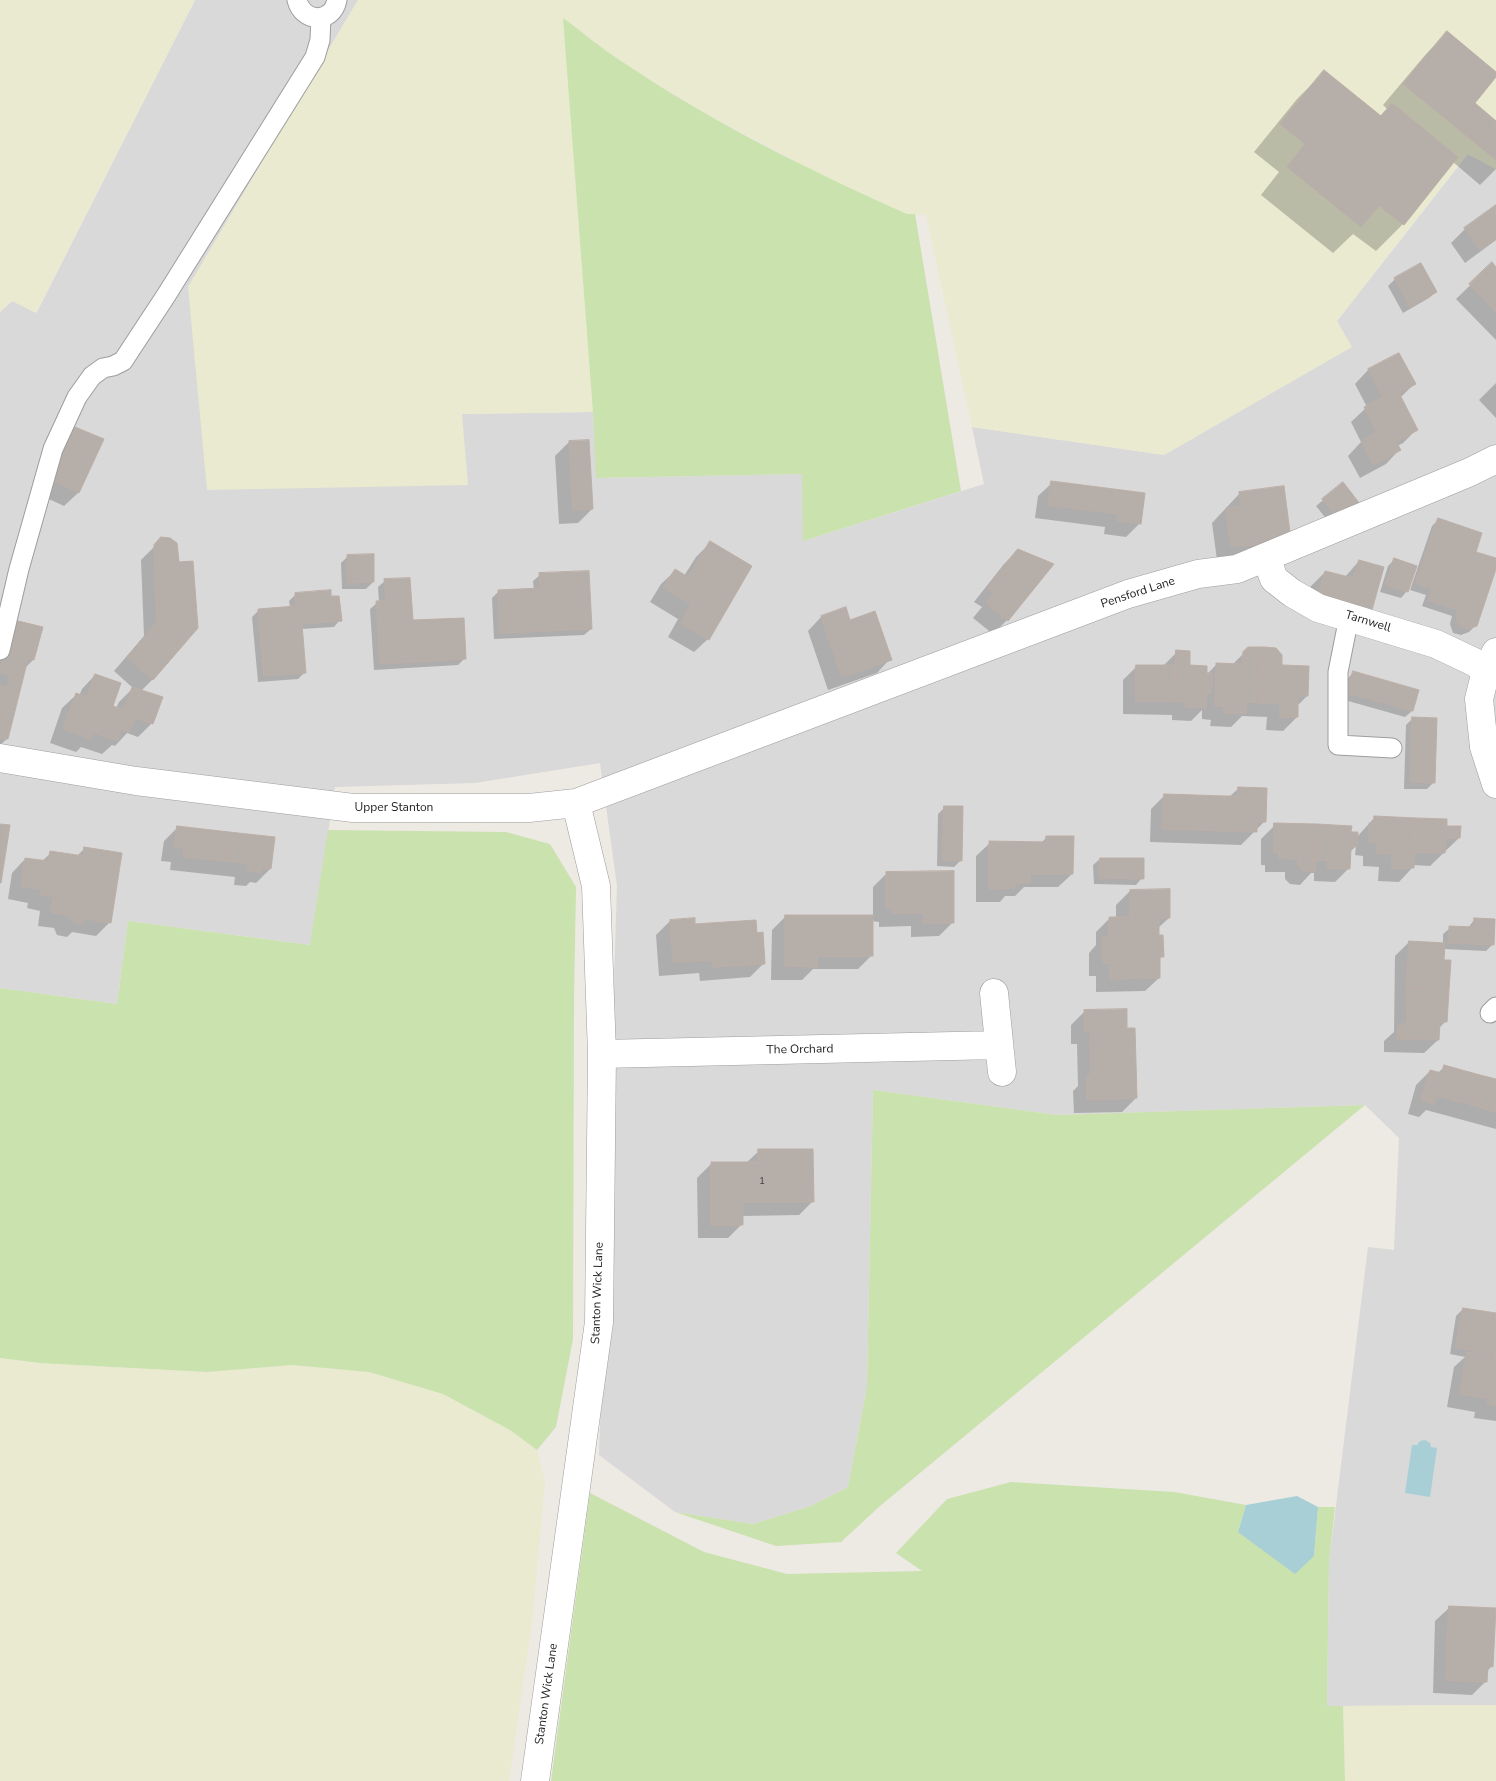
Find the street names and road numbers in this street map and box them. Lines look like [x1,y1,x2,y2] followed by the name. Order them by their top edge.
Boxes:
[1099,574,1177,612] street label: Pensford Lane
[1343,608,1393,636] street label: Tarnwell
[355,801,433,815] street label: Upper Stanton
[766,1042,834,1058] street label: The Orchard
[589,1242,607,1344] street label: Stanton Wick Lane
[533,1642,561,1746] street label: Stanton Wick Lane

